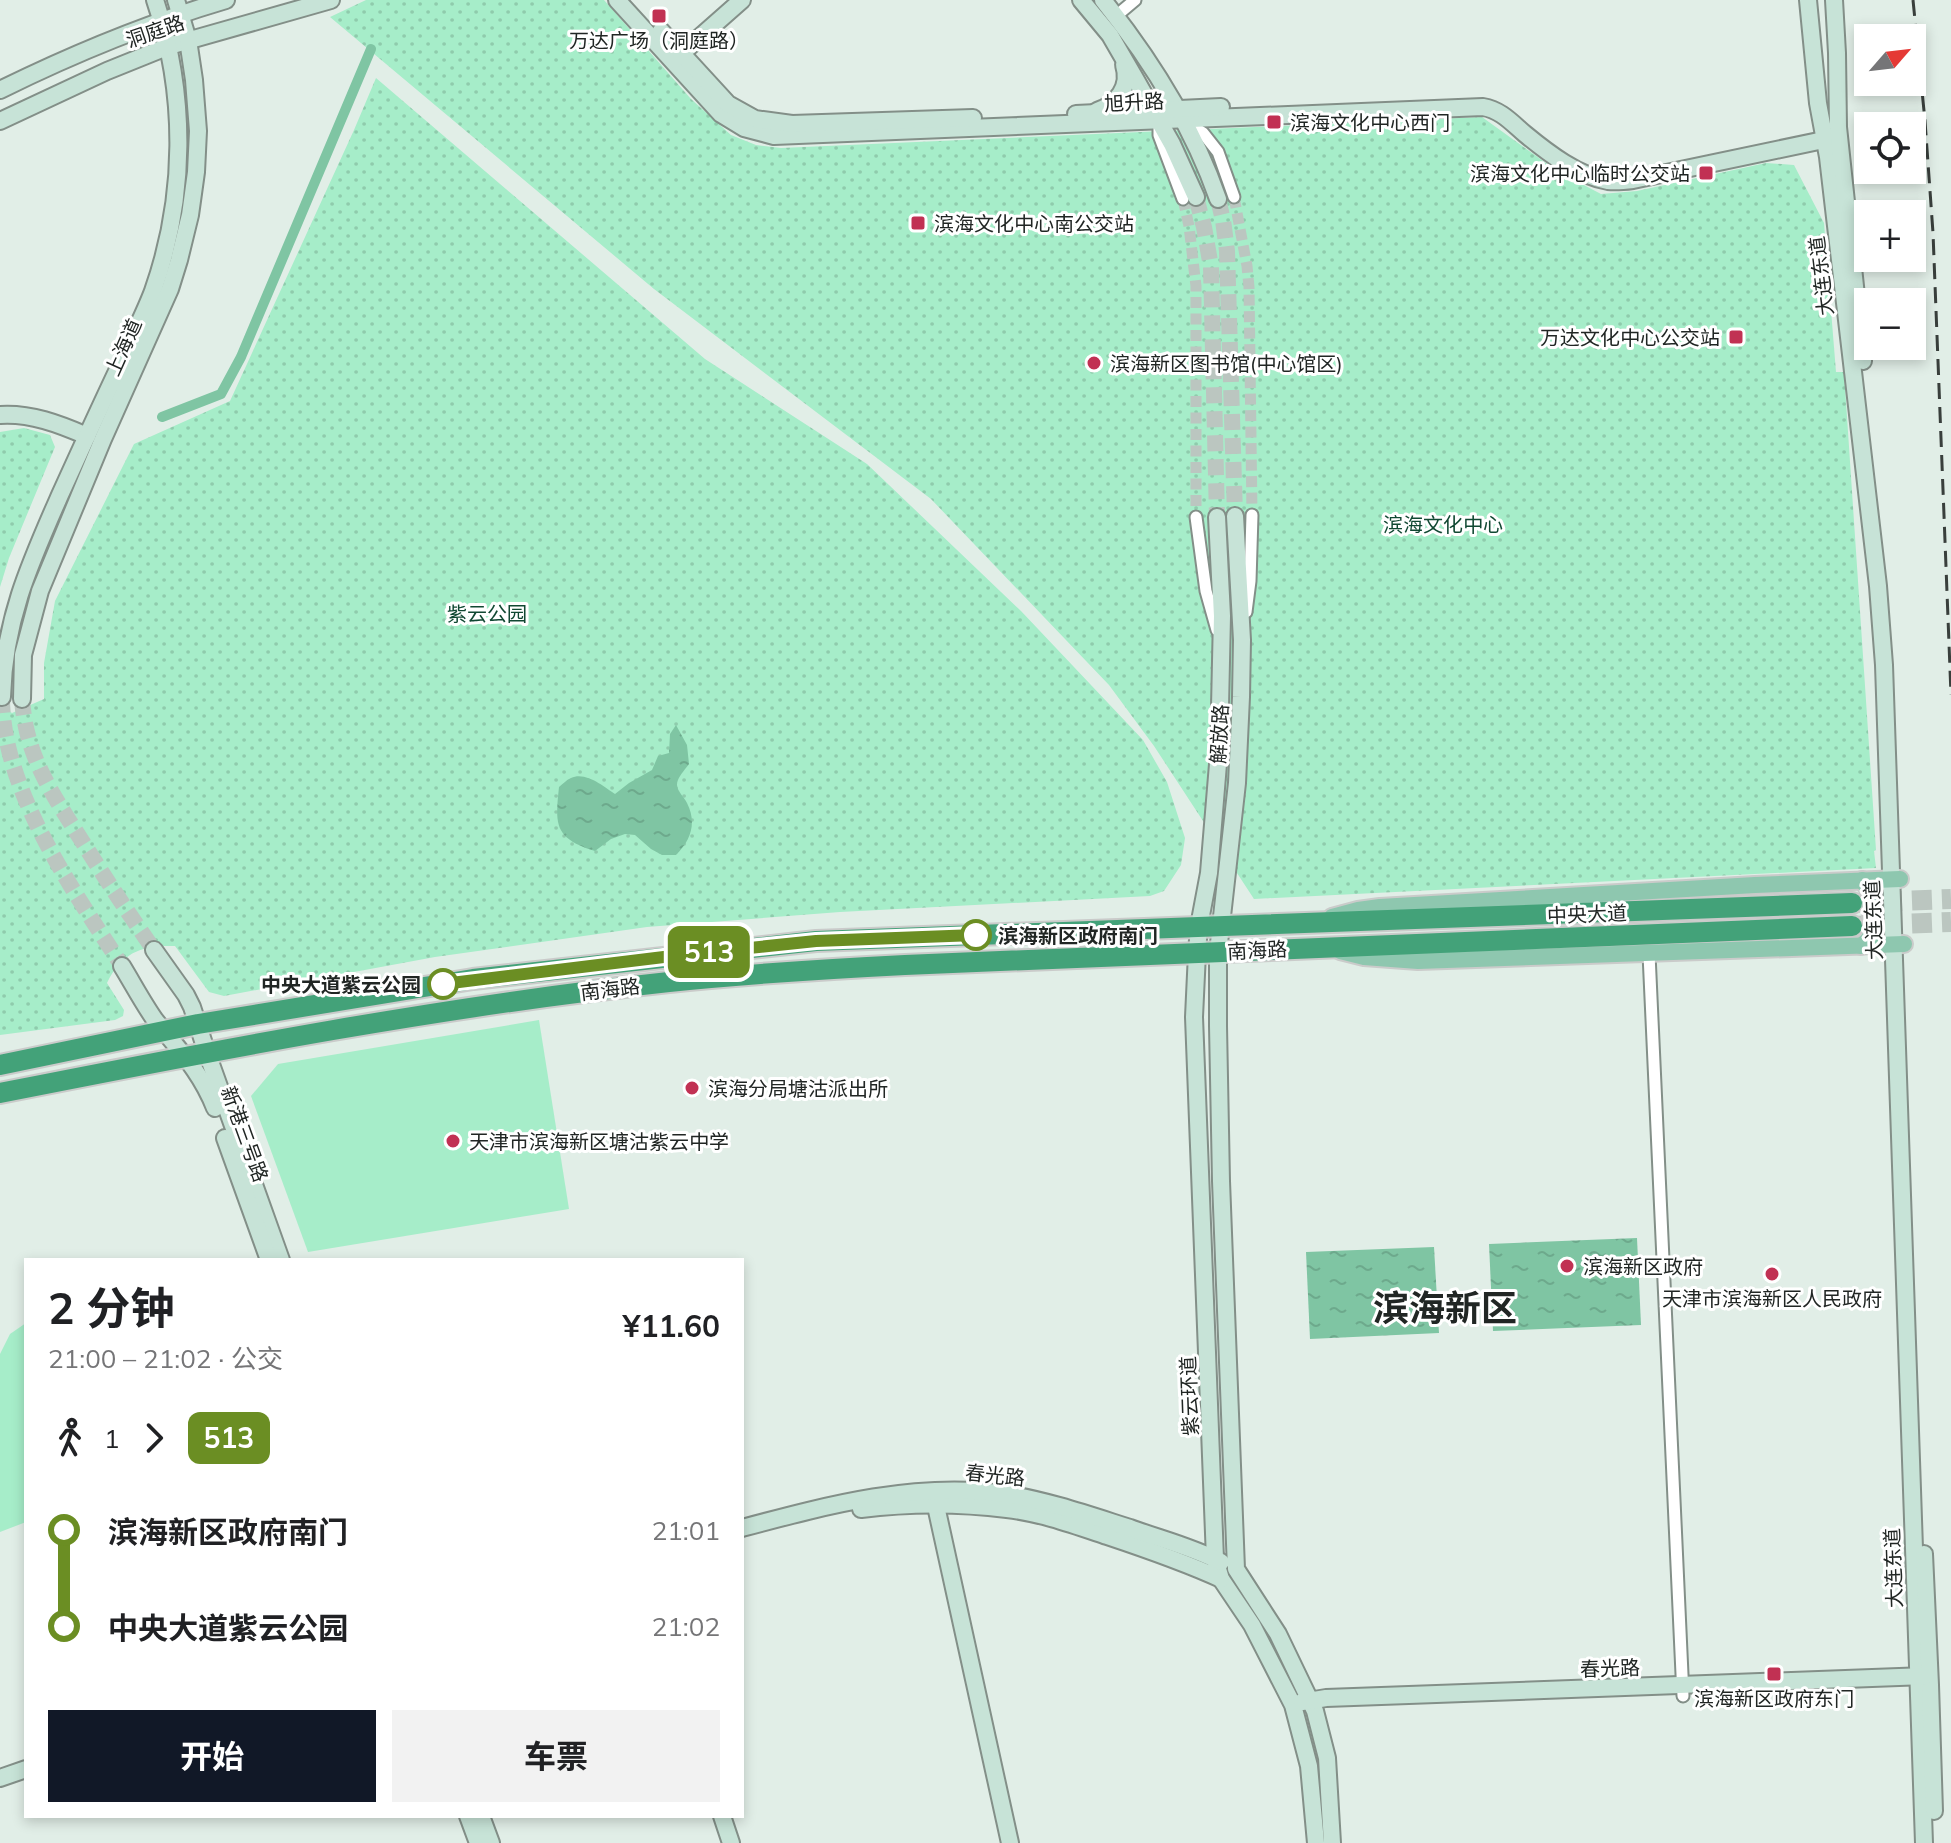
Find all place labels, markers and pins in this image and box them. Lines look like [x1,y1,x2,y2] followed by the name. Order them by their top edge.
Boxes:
[650,7,668,25] marker: 万达广场（洞庭路）
[569,28,749,53] place label: 万达广场（洞庭路）
[1290,110,1450,135] place label: 滨海文化中心西门
[1265,113,1283,131] marker: 滨海文化中心西门
[1470,161,1690,186] place label: 滨海文化中心临时公交站
[1697,164,1715,182] marker: 滨海文化中心临时公交站
[934,211,1134,236] place label: 滨海文化中心南公交站
[909,214,927,232] marker: 滨海文化中心南公交站
[1540,325,1720,350] place label: 万达文化中心公交站
[1727,328,1745,346] marker: 万达文化中心公交站
[1110,351,1343,376] place label: 滨海新区图书馆(中心馆区)
[1085,354,1103,372] marker: 滨海新区图书馆(中心馆区)
[961,920,991,950] marker: 滨海新区政府南门
[998,923,1158,948] place label: 滨海新区政府南门
[428,969,458,999] marker: 中央大道紫云公园
[261,972,421,997] place label: 中央大道紫云公园
[708,1076,888,1101] place label: 滨海分局塘沽派出所
[683,1079,701,1097] marker: 滨海分局塘沽派出所
[469,1129,729,1154] place label: 天津市滨海新区塘沽紫云中学
[444,1132,462,1150] marker: 天津市滨海新区塘沽紫云中学
[1583,1254,1703,1279] place label: 滨海新区政府
[1558,1257,1576,1275] marker: 滨海新区政府
[1763,1265,1781,1283] marker: 天津市滨海新区人民政府
[1662,1286,1882,1311] place label: 天津市滨海新区人民政府
[1765,1665,1783,1683] marker: 滨海新区政府东门
[1694,1686,1854,1711] place label: 滨海新区政府东门

